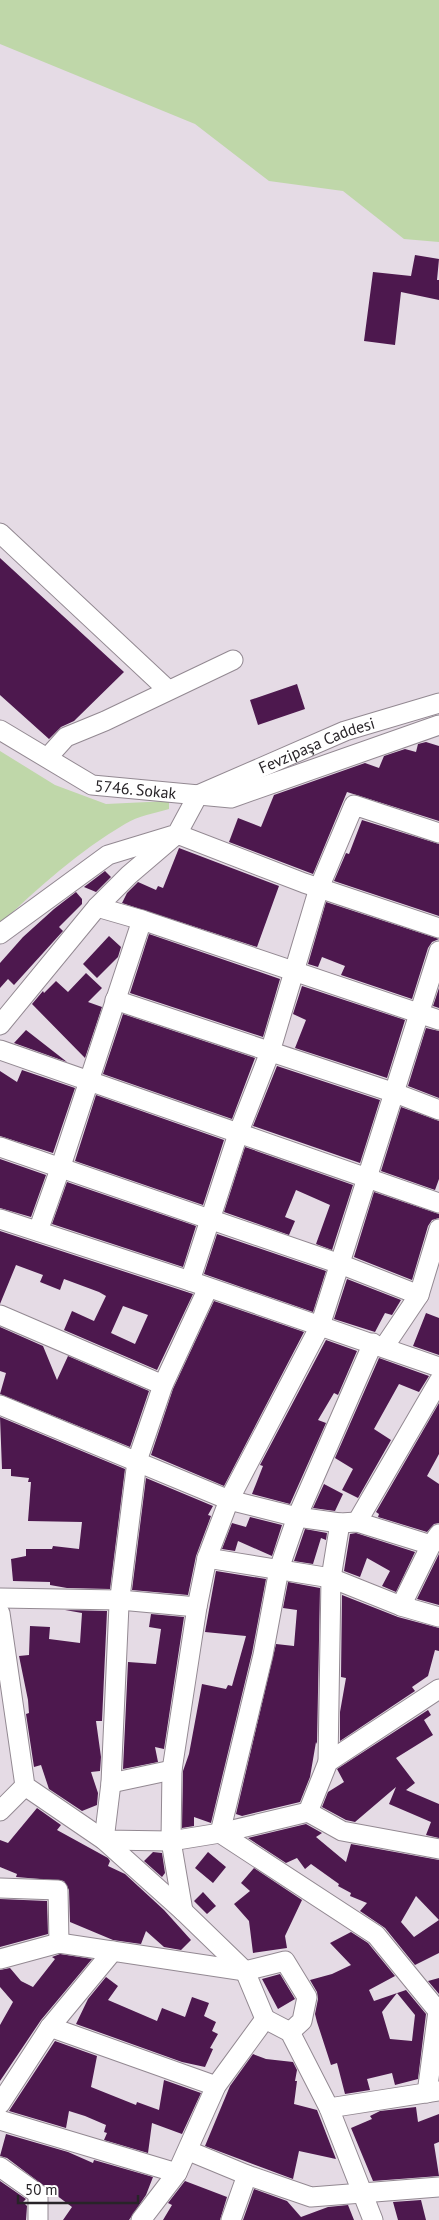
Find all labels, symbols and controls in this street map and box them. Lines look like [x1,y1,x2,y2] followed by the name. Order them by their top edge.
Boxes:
[255,713,377,777] street label: Fevzipaşa Caddesi
[94,775,178,803] street label: 5746. Sokak
[18,2172,138,2204] scale bar
[25,2180,58,2199] text: 50 m

